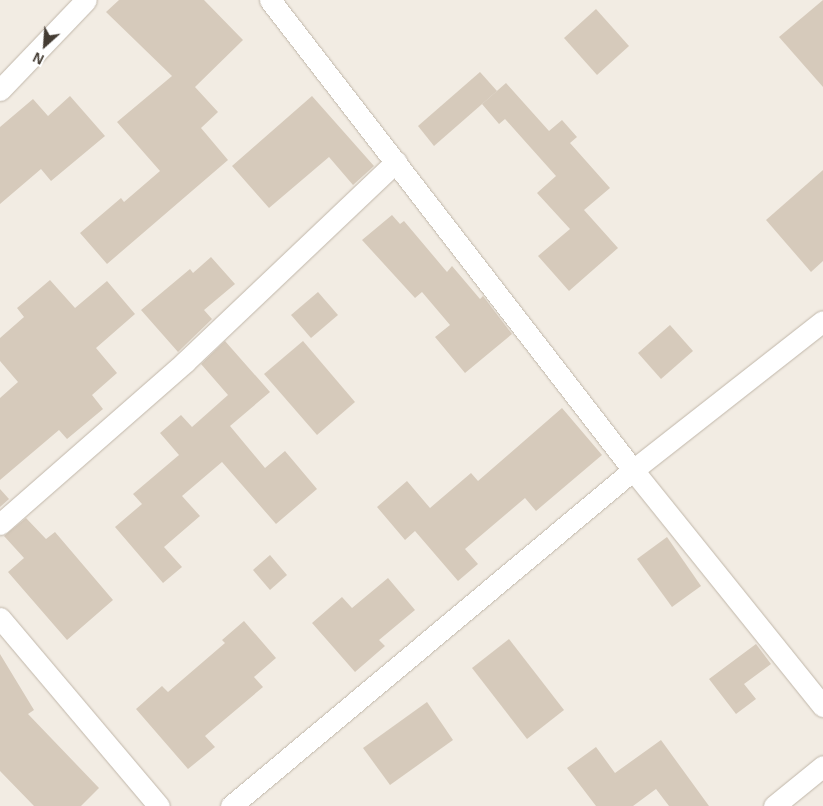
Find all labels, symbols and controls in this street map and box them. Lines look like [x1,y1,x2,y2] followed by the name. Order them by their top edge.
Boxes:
[20,20,70,70] north arrow
[30,49,46,68] text: N

